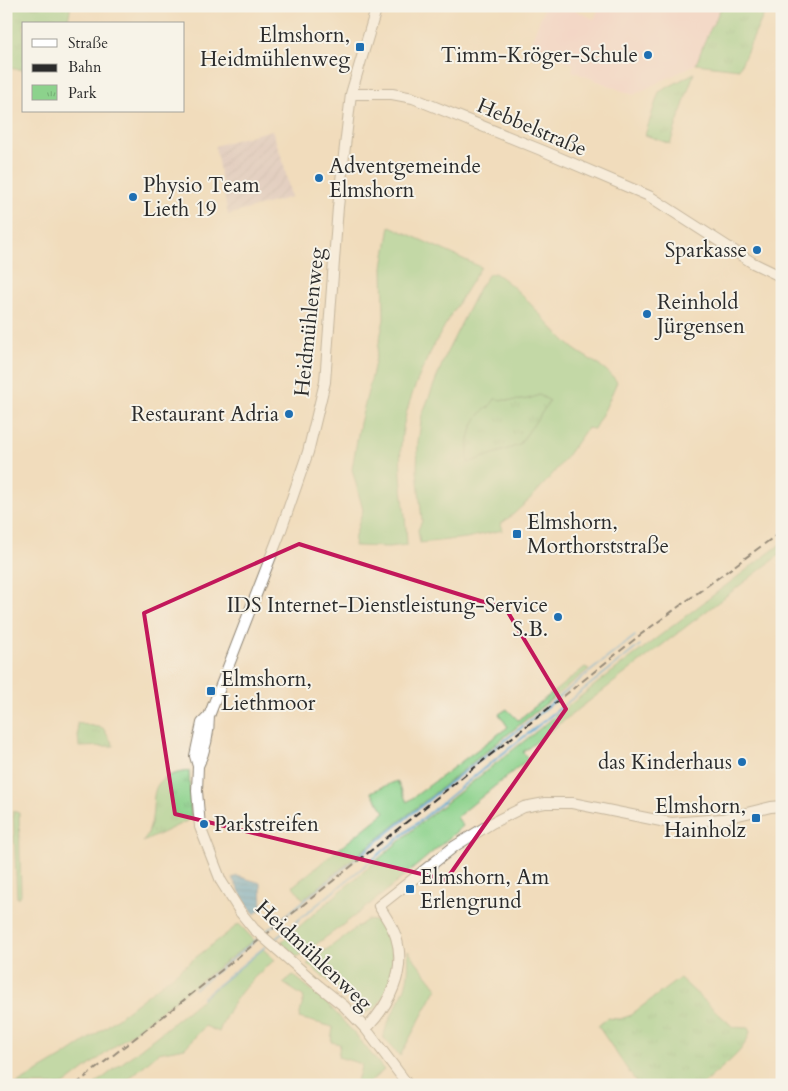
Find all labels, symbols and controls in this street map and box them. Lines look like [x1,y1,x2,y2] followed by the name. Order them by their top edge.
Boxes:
[200,21,350,74] place label: Elmshorn, Heidmühlenweg
[22,22,185,112] legend
[68,33,108,53] text: Straße
[354,41,366,53] marker: Elmshorn, Heidmühlenweg
[441,41,638,70] place label: Timm-Kröger-Schule
[642,49,654,61] marker: Timm-Kröger-Schule
[68,57,102,77] text: Bahn
[68,83,97,103] text: Park
[472,91,591,164] street label: Hebbelstraße
[329,152,481,205] place label: Adventgemeinde Elmshorn
[143,171,260,224] place label: Physio Team Lieth 19
[313,172,325,184] marker: Adventgemeinde Elmshorn
[127,191,139,203] marker: Physio Team Lieth 19
[665,236,747,265] place label: Sparkasse
[751,244,763,256] marker: Sparkasse
[287,246,332,398] street label: Heidmühlenweg
[654,288,745,341] place label: Reinhold Jürgensen
[641,308,653,320] marker: Reinhold Jürgensen
[131,400,279,429] place label: Restaurant Adria
[283,408,295,420] marker: Restaurant Adria
[527,508,669,561] place label: Elmshorn, Morthorststraße
[511,528,523,540] marker: Elmshorn, Morthorststraße
[227,591,548,644] place label: IDS Internet-Dienstleistung-Service S.B.
[552,611,564,623] marker: IDS Internet-Dienstleistung-Service S.B.
[221,665,316,718] place label: Elmshorn, Liethmoor
[205,685,217,697] marker: Elmshorn, Liethmoor
[598,748,732,777] place label: das Kinderhaus
[736,756,748,768] marker: das Kinderhaus
[655,792,747,845] place label: Elmshorn, Hainholz
[214,810,319,839] place label: Parkstreifen
[750,812,762,824] marker: Elmshorn, Hainholz
[198,818,210,830] marker: Parkstreifen
[420,863,549,916] place label: Elmshorn, Am Erlengrund
[404,883,416,895] marker: Elmshorn, Am Erlengrund
[249,894,379,1017] street label: Heidmühlenweg

